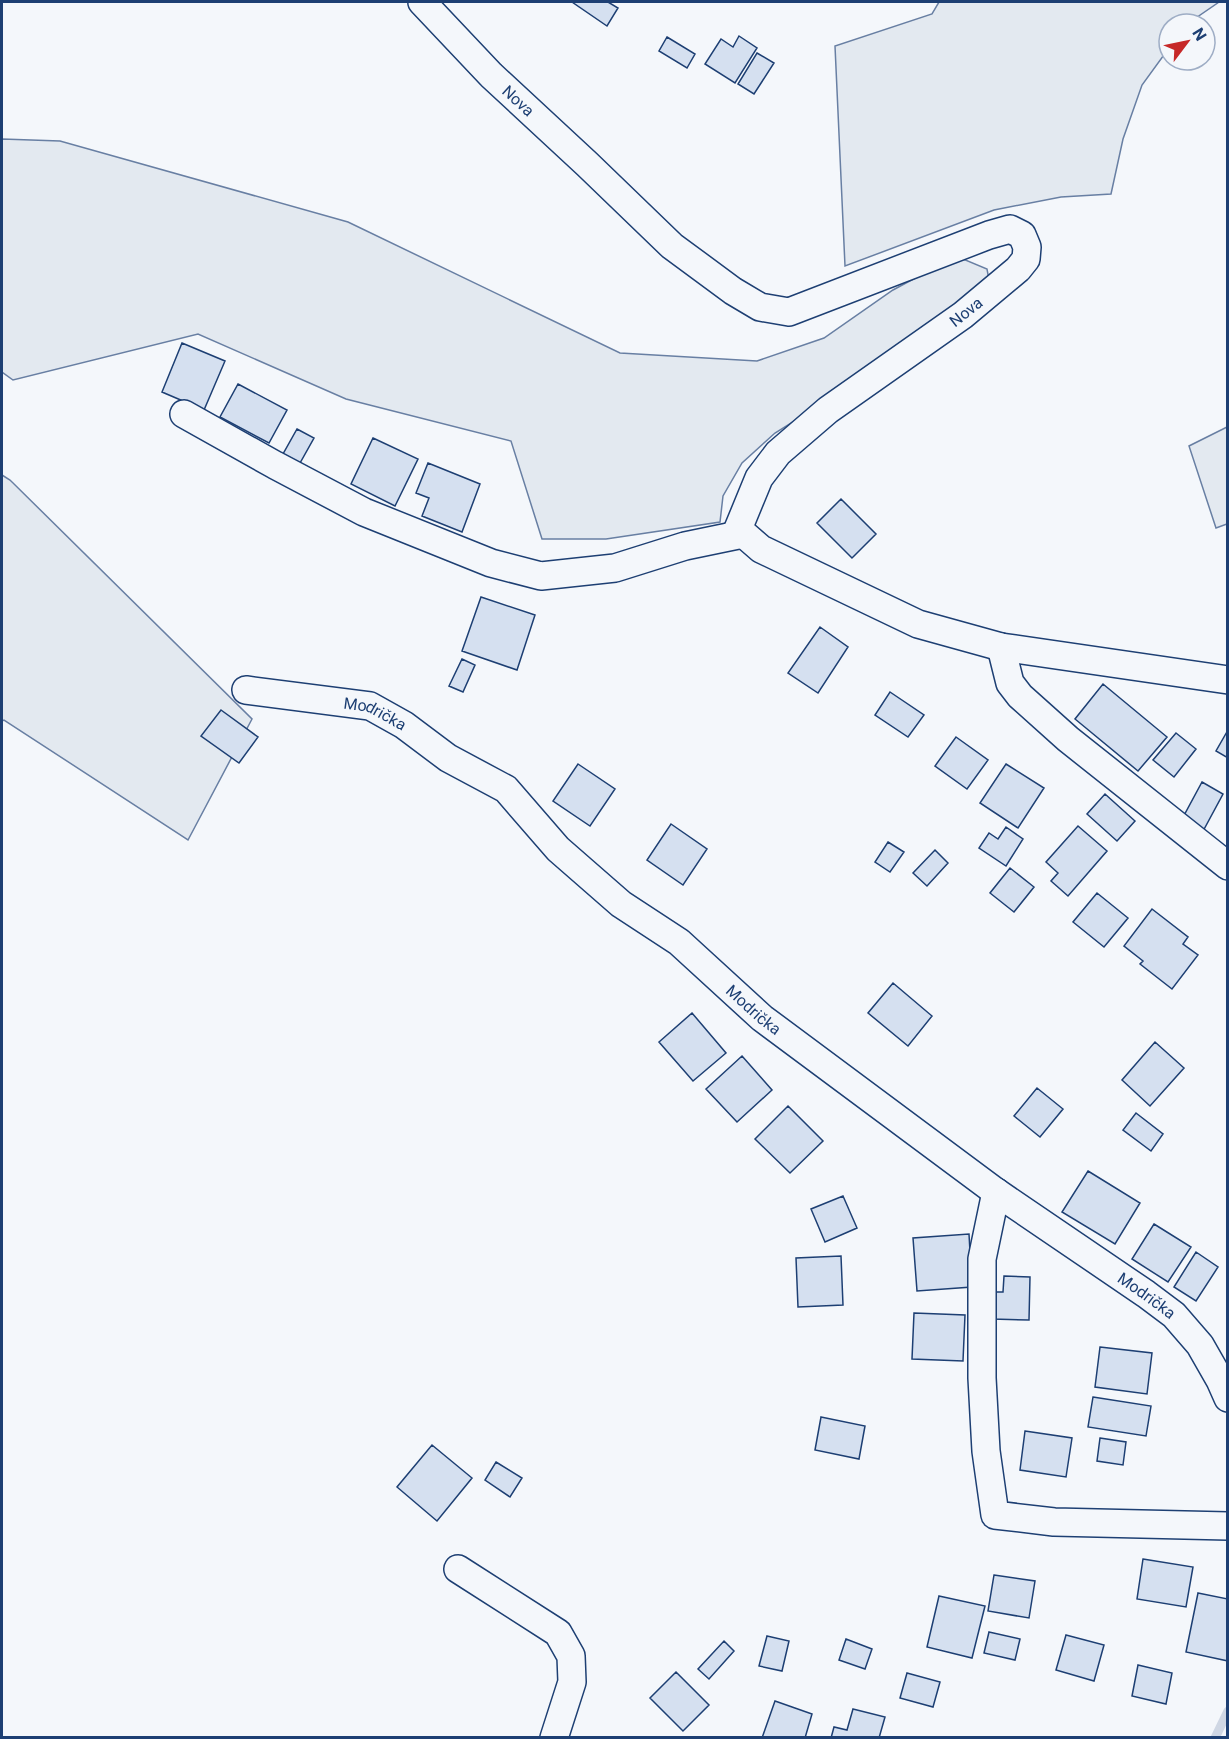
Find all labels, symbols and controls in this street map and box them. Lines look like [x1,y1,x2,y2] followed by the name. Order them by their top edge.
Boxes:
[1157,12,1217,72] north arrow
[1188,24,1210,44] text: N
[499,81,538,120] street label: Nova
[946,293,986,331] street label: Nova
[343,693,410,734] street label: Modrička
[722,981,785,1039] street label: Modrička
[1114,1268,1179,1322] street label: Modrička

